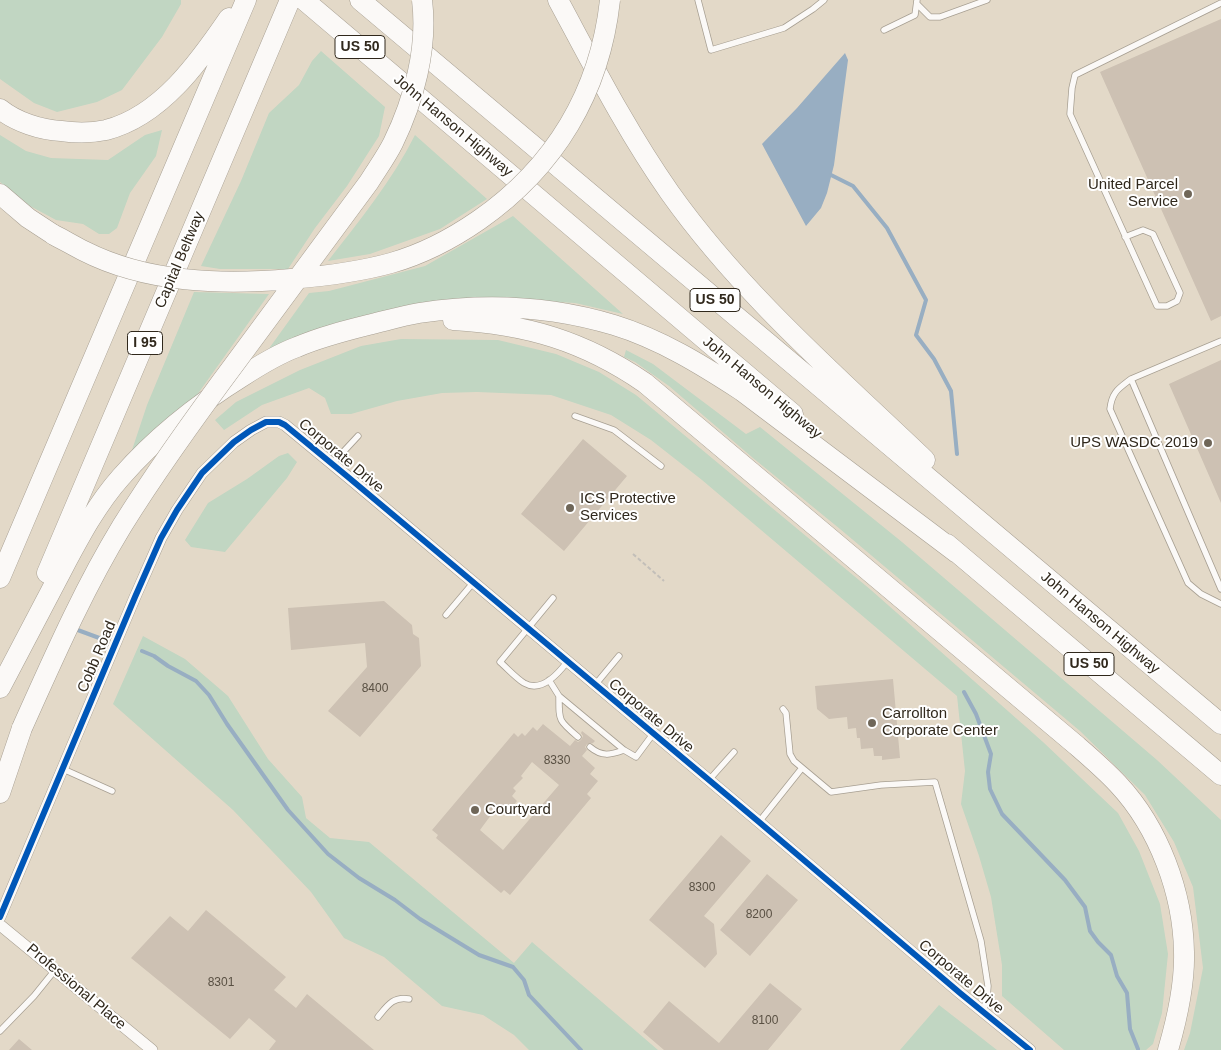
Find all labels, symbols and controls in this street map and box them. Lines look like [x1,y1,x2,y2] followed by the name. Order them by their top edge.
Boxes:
[335,36,385,58] road number: US 50
[390,71,516,181] street label: John Hanson Highway
[1088,176,1178,211] place label: United Parcel Service
[1182,188,1194,200] marker: United Parcel Service
[152,209,208,311] street label: Capital Beltway
[690,288,740,312] road number: US 50
[128,332,162,354] road number: I 95
[699,333,825,443] street label: John Hanson Highway
[295,415,387,497] street label: Corporate Drive
[1070,434,1198,452] place label: UPS WASDC 2019
[1202,437,1214,449] marker: UPS WASDC 2019
[580,490,676,525] place label: ICS Protective Services
[564,502,576,514] marker: ICS Protective Services
[1037,568,1163,678] street label: John Hanson Highway
[74,619,120,695] street label: Cobb Road
[1064,652,1114,676] road number: US 50
[605,675,697,757] street label: Corporate Drive
[362,682,388,696] house number: 8400
[882,705,998,740] place label: Carrollton Corporate Center
[866,717,878,729] marker: Carrollton Corporate Center
[544,754,570,768] house number: 8330
[485,801,551,819] place label: Courtyard
[469,804,481,816] marker: Courtyard
[689,881,715,895] house number: 8300
[746,908,772,922] house number: 8200
[915,936,1007,1018] street label: Corporate Drive
[23,940,129,1034] street label: Professional Place
[208,976,234,990] house number: 8301
[752,1014,778,1028] house number: 8100

